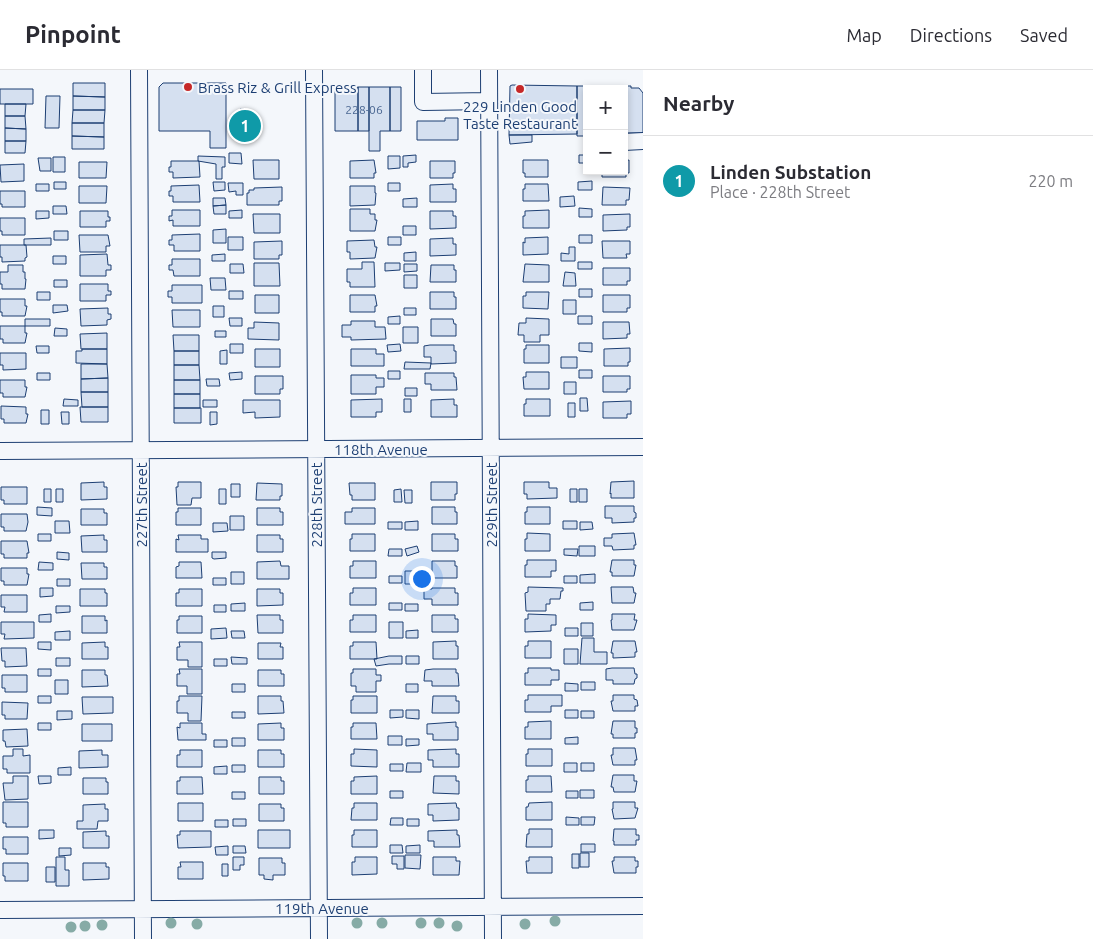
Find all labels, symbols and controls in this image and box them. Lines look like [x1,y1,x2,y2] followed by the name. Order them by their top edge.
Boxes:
[25,21,121,48] text: Pinpoint
[846,25,882,45] text: Map
[910,25,992,45] text: Directions
[1020,25,1068,45] text: Saved
[198,79,356,96] place label: Brass Riz & Grill Express
[182,81,194,93] marker: Brass Riz & Grill Express
[514,83,526,95] marker: 229 Linden Good Taste Restaurant
[583,85,628,175] map controls
[583,85,628,130] button: +
[663,91,734,115] text: Nearby
[463,98,577,132] place label: 229 Linden Good Taste Restaurant
[345,103,383,116] house number: 228-06
[229,107,261,145] pin: 1
[583,130,628,175] button: −
[710,161,871,183] text: Linden Substation
[674,172,684,190] text: 1
[1028,172,1073,190] text: 220 m
[710,183,850,201] text: Place · 228th Street
[334,441,428,458] street label: 118th Avenue
[133,462,150,548] street label: 227th Street
[308,462,325,548] street label: 228th Street
[483,462,500,548] street label: 229th Street
[409,566,435,592] your location
[275,900,369,917] street label: 119th Avenue

